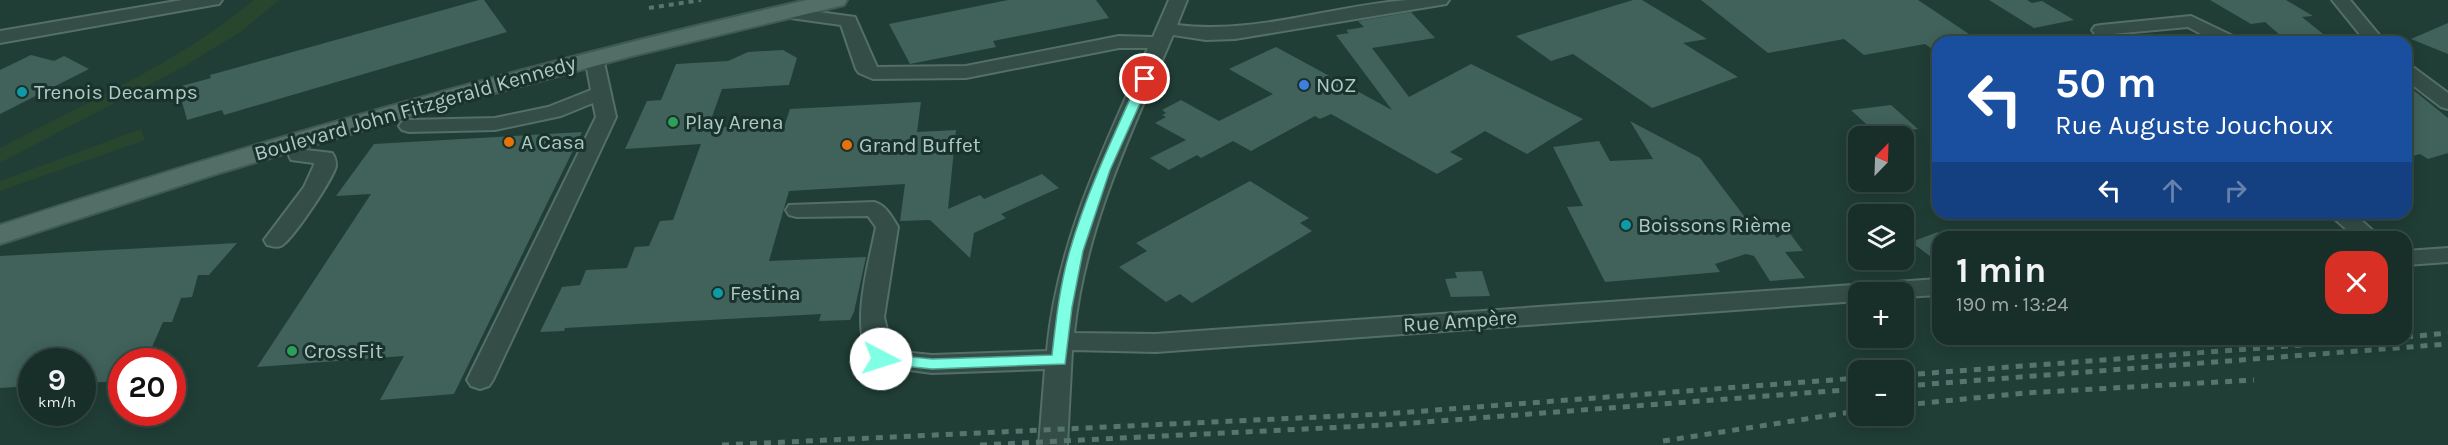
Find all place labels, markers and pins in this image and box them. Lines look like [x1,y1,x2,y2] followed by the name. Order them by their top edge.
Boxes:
[1119,53,1170,104] pin
[1316,73,1356,97] place label: NOZ
[1297,78,1311,92] marker: NOZ
[34,80,198,104] place label: Trenois Decamps
[15,85,29,99] marker: Trenois Decamps
[685,110,784,134] place label: Play Arena
[666,115,680,129] marker: Play Arena
[521,130,585,154] place label: A Casa
[859,133,981,157] place label: Grand Buffet
[502,135,516,149] marker: A Casa
[840,138,854,152] marker: Grand Buffet
[1638,213,1791,237] place label: Boissons Rième
[1619,218,1633,232] marker: Boissons Rième
[730,281,801,305] place label: Festina
[711,286,725,300] marker: Festina
[304,339,383,363] place label: CrossFit
[285,344,299,358] marker: CrossFit

